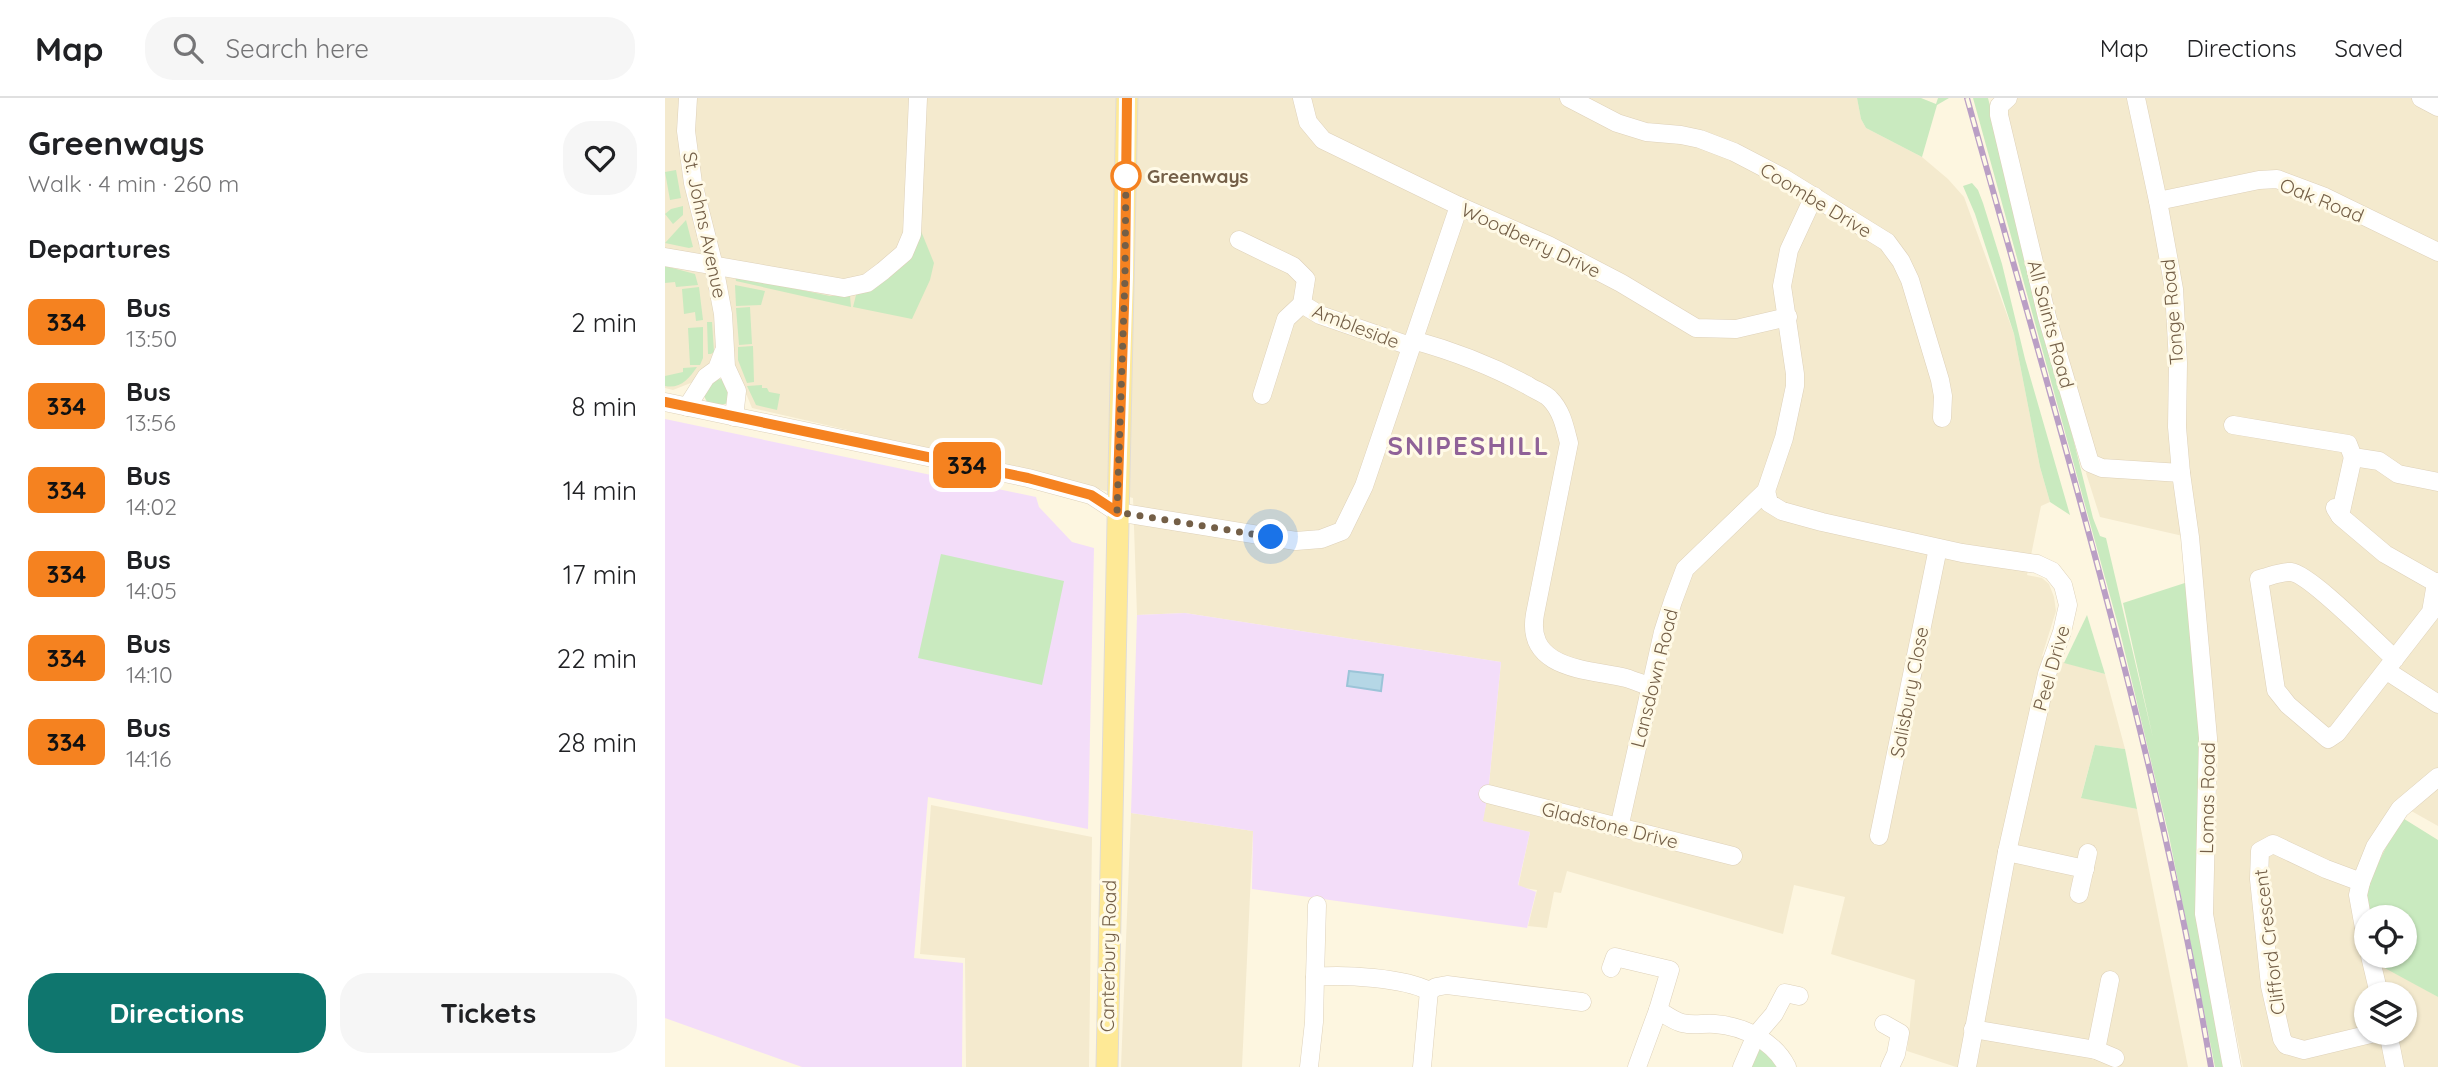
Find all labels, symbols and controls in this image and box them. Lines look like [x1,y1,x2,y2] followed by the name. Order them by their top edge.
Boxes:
[145,17,635,80] search box
[35,28,103,69] text: Map
[169,29,207,67] icon: search
[225,32,369,65] text: Search here
[2100,33,2149,63] text: Map
[2187,33,2297,63] text: Directions
[2335,33,2403,63] text: Saved
[563,121,637,195] button: heart
[28,122,204,163] text: Greenways
[678,150,732,300] street label: St. Johns Avenue
[1756,157,1876,243] street label: Coombe Drive
[1111,161,1141,191] marker: Greenways
[1147,164,1249,188] place label: Greenways
[28,169,239,198] text: Walk · 4 min · 260 m
[2276,172,2368,228] street label: Oak Road
[1457,197,1605,283] street label: Woodberry Drive
[28,232,171,265] text: Departures
[2022,257,2080,391] street label: All Saints Road
[2155,258,2189,366] street label: Tonge Road
[126,291,171,324] text: Bus
[1309,298,1403,354] street label: Ambleside
[571,306,637,339] text: 2 min
[47,307,86,337] text: 334
[126,324,177,353] text: 13:50
[126,375,171,408] text: Bus
[572,390,637,423] text: 8 min
[47,391,86,421] text: 334
[126,408,176,437] text: 13:56
[1388,429,1550,462] district label: SNIPESHILL
[927,442,1007,488] line badge: 334
[947,450,987,480] text: 334
[126,459,171,492] text: Bus
[563,474,637,507] text: 14 min
[47,475,86,505] text: 334
[126,492,177,521] text: 14:02
[1253,519,1288,554] your location
[126,543,171,576] text: Bus
[563,558,637,591] text: 17 min
[47,559,86,589] text: 334
[126,576,177,605] text: 14:05
[1625,606,1683,750] street label: Lansdown Road
[2027,622,2075,714] street label: Peel Drive
[1885,624,1933,760] street label: Salisbury Close
[126,627,171,660] text: Bus
[557,642,637,675] text: 22 min
[47,643,86,673] text: 334
[126,660,173,689] text: 14:10
[126,711,171,744] text: Bus
[557,726,637,759] text: 28 min
[47,727,86,757] text: 334
[2194,742,2220,854] street label: Lomas Road
[126,744,171,773] text: 14:16
[1539,796,1681,854] street label: Gladstone Drive
[2248,868,2290,1016] street label: Clifford Crescent
[1095,880,1121,1032] street label: Canterbury Road
[2354,905,2417,1045] map controls
[2354,905,2417,968] button: locate
[28,973,326,1053] button: Directions
[340,973,637,1053] button: Tickets
[2354,982,2417,1045] button: layers

